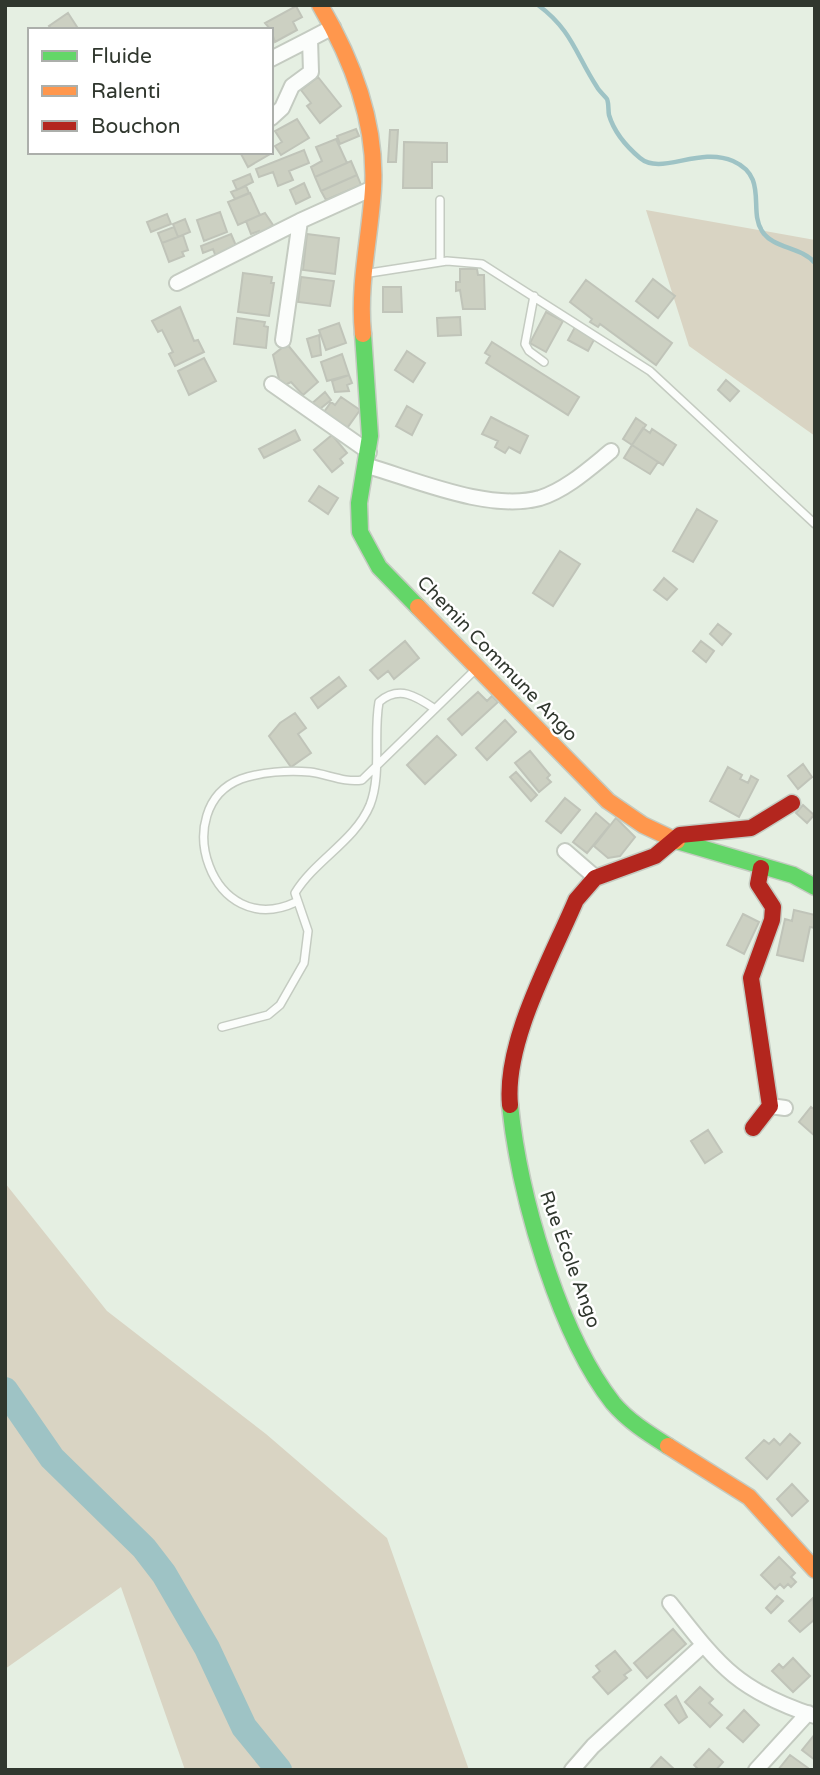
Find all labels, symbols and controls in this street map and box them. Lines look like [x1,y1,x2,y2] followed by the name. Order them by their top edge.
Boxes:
[28,28,273,154] legend
[91,44,152,69] text: Fluide
[91,79,161,104] text: Ralenti
[91,114,181,139] text: Bouchon
[412,571,582,746] street label: Chemin Commune Ango
[535,1188,605,1331] street label: Rue École Ango

